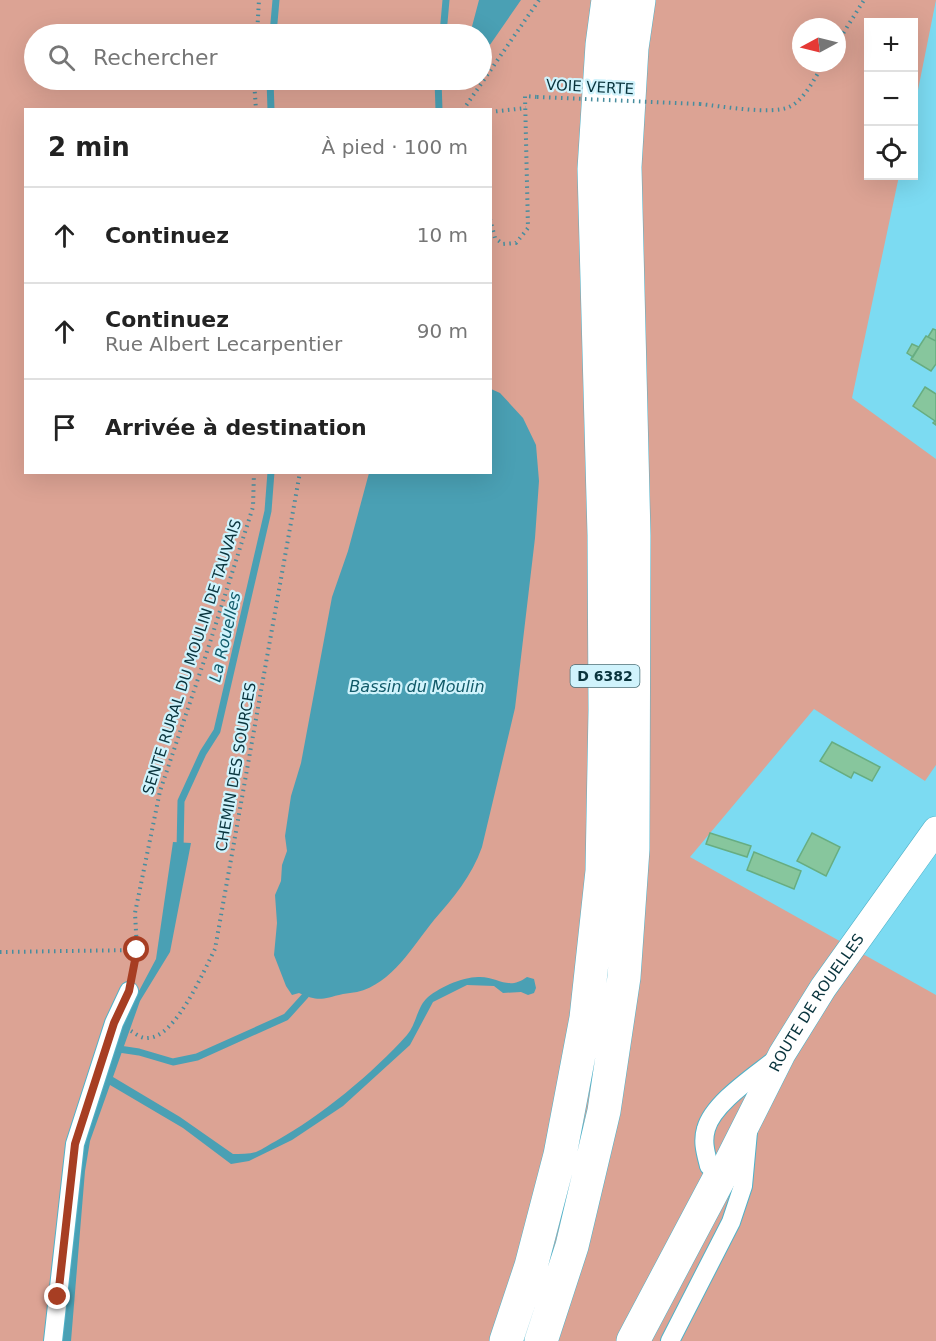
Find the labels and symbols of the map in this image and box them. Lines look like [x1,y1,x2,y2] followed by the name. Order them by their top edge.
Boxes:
[792,18,846,72] north arrow
[545,76,635,98] street label: VOIE VERTE
[139,517,245,797] street label: SENTE RURAL DU MOULIN DE TAUVAIS
[205,590,245,684] water label: La Rouelles
[570,665,640,687] road number: D 6382
[349,677,485,696] water label: Bassin du Moulin
[212,681,260,853] street label: CHEMIN DES SOURCES
[766,930,868,1075] street label: ROUTE DE ROUELLES
[123,936,149,962] route start
[44,1283,70,1309] route end

